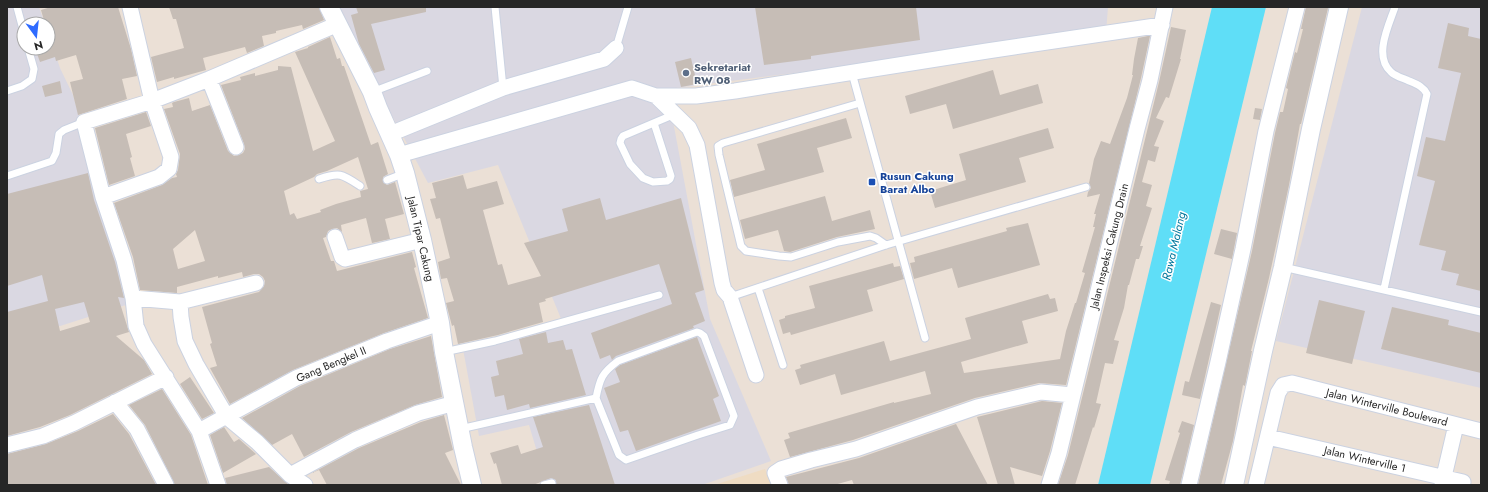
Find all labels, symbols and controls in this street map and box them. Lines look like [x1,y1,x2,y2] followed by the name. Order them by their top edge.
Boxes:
[16,16,56,56] north arrow
[32,37,45,55] text: N
[694,59,751,88] place label: Sekretariat RW 08
[681,68,691,78] marker: Sekretariat RW 08
[880,168,954,197] place label: Rusun Cakung Barat Albo
[867,177,877,187] marker: Rusun Cakung Barat Albo
[1085,182,1132,312] street label: Jalan Inspeksi Cakung Drain
[403,193,439,283] street label: Jalan Tipar Cakung
[1157,210,1191,282] water label: Rawa Malang
[294,342,368,386] street label: Gang Bengkel II
[1323,384,1449,430] street label: Jalan Winterville Boulevard
[1321,441,1407,476] street label: Jalan Winterville 1

